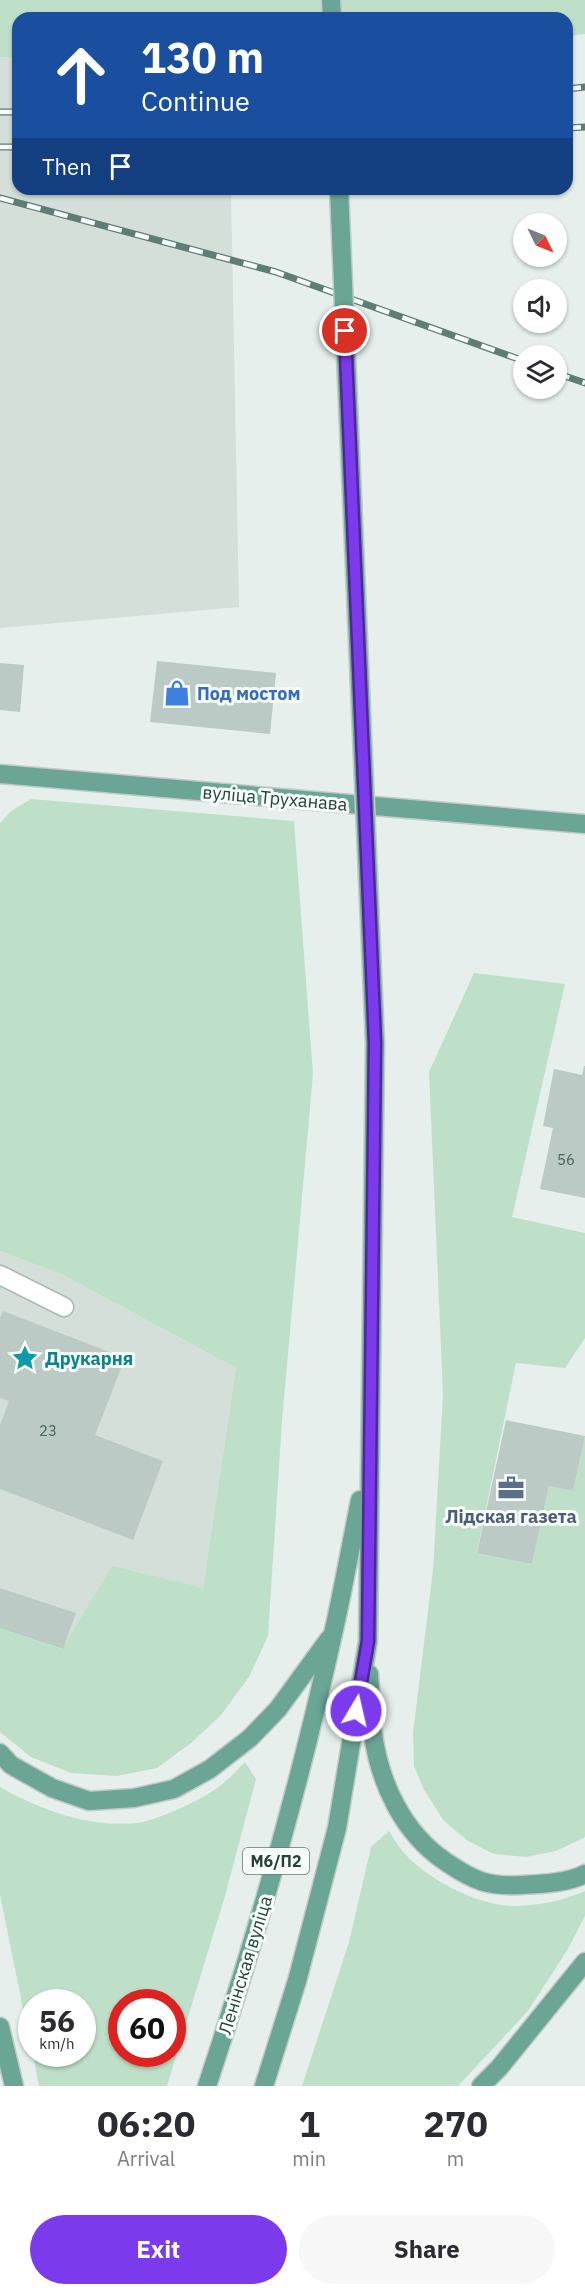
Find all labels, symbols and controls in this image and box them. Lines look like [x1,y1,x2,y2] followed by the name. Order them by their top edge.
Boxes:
[141,30,264,85] text: 130 m
[42,36,120,114] icon: ahead
[141,83,250,118] text: Continue
[104,150,137,183] icon: arrive
[42,152,92,181] text: Then
[513,213,567,267] north arrow
[513,213,567,399] map controls
[513,279,567,333] button: sound
[319,305,370,356] pin
[328,314,361,347] icon: arrive
[513,345,567,399] button: layers
[162,678,192,708] shop icon: Под мостом
[197,682,301,705] place label: Под мостом
[202,780,349,816] street label: вуліца Труханава
[557,1150,575,1169] house number: 56
[10,1343,40,1373] place icon: Друкарня
[45,1347,133,1370] place label: Друкарня
[39,1421,57,1440] house number: 23
[496,1473,526,1503] office icon: Лідская газета
[445,1505,577,1528] place label: Лідская газета
[324,1679,388,1743] position arrow
[243,1848,309,1874] road number: М6/П2
[213,1893,277,2037] street label: Ленінская вуліца
[108,1989,186,2067] speed limit sign: 60
[39,2001,75,2040] text: 56
[39,2034,75,2053] text: km/h
[97,2100,195,2147] text: 06:20
[298,2100,320,2147] text: 1
[423,2100,488,2147] text: 270
[117,2145,175,2172] text: Arrival
[292,2145,326,2172] text: min
[447,2145,464,2172] text: m
[30,2215,287,2284] button: Exit
[299,2215,555,2284] button: Share

